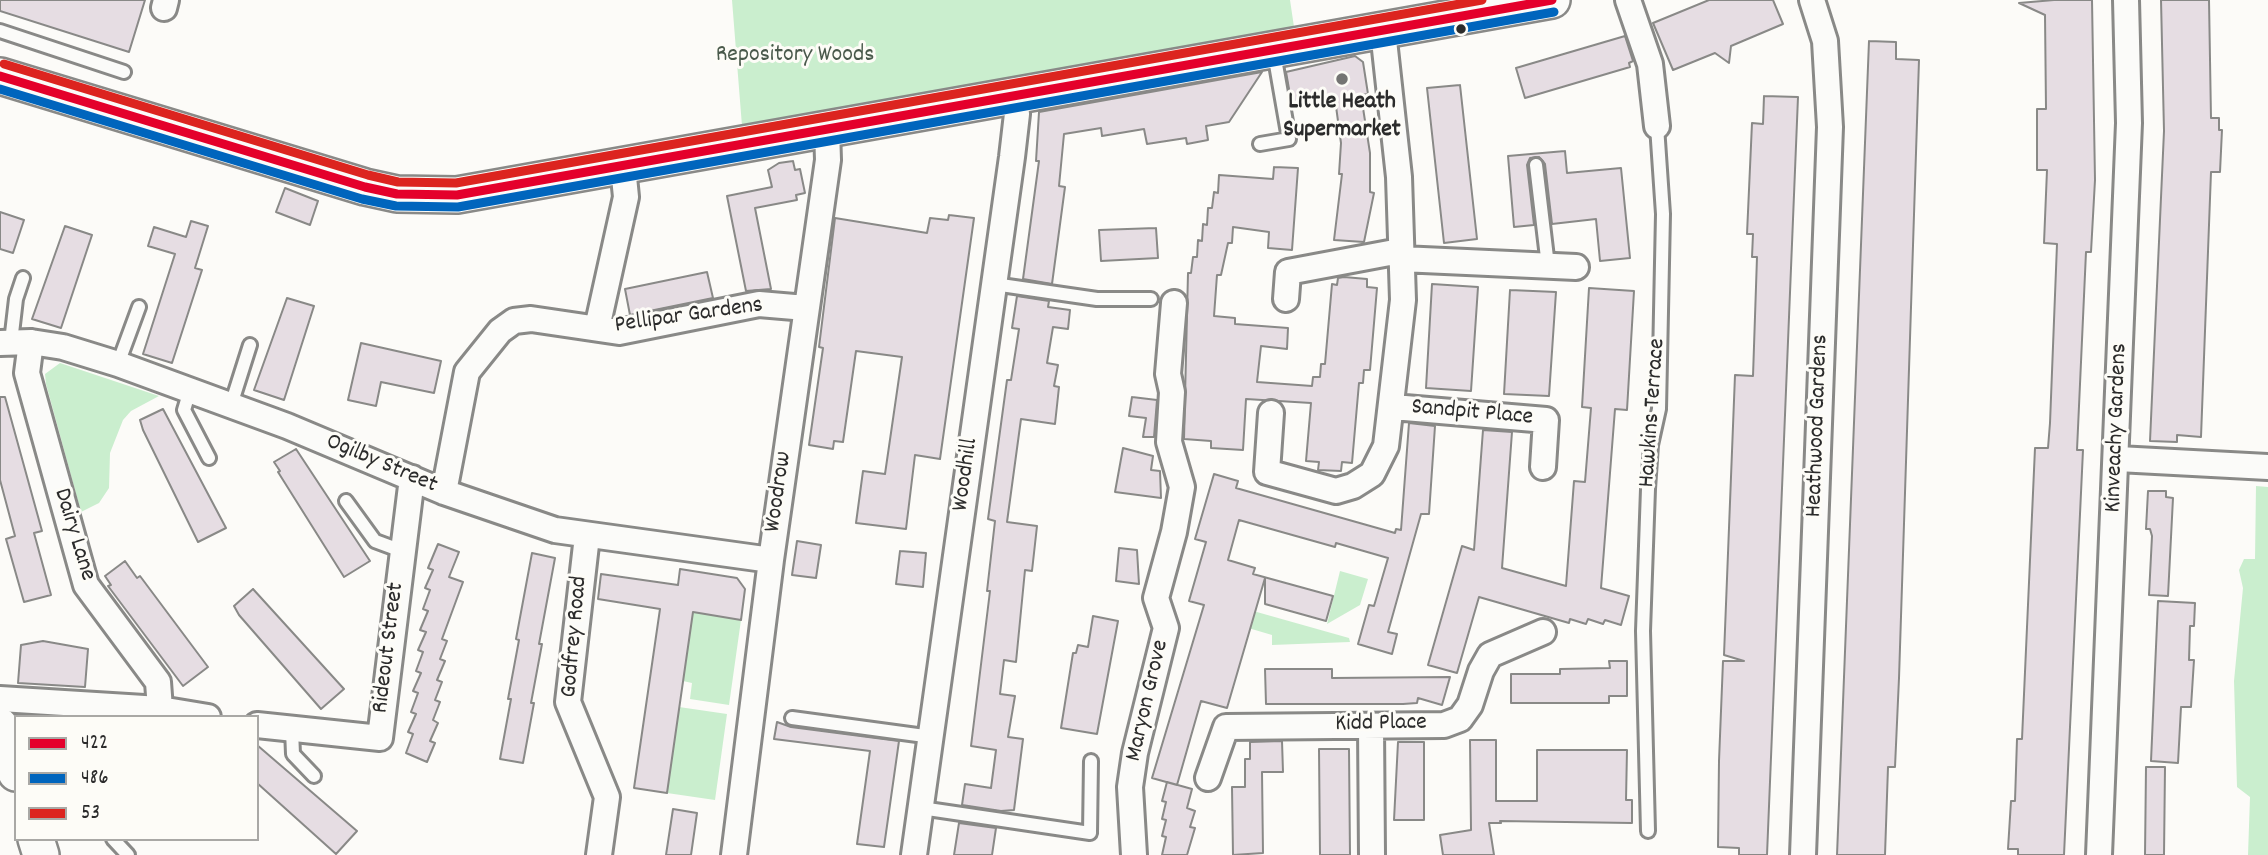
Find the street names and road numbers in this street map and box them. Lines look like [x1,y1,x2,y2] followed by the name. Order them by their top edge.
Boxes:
[613,292,765,342] street label: Pellipar Gardens
[1801,334,1837,518] street label: Heathwood Gardens
[1634,338,1674,488] street label: Hawkins Terrace
[2101,343,2135,513] street label: Kinveachy Gardens
[1410,394,1534,434] street label: Sandpit Place
[321,429,441,501] street label: Ogilby Street
[948,437,986,513] street label: Woodhill
[760,450,800,534] street label: Woodrow
[45,485,101,585] street label: Dairy Lane
[556,575,596,699] street label: Godfrey Road
[368,581,412,715] street label: Rideout Street
[1121,638,1177,764] street label: Maryon Grove
[1335,710,1427,740] street label: Kidd Place

